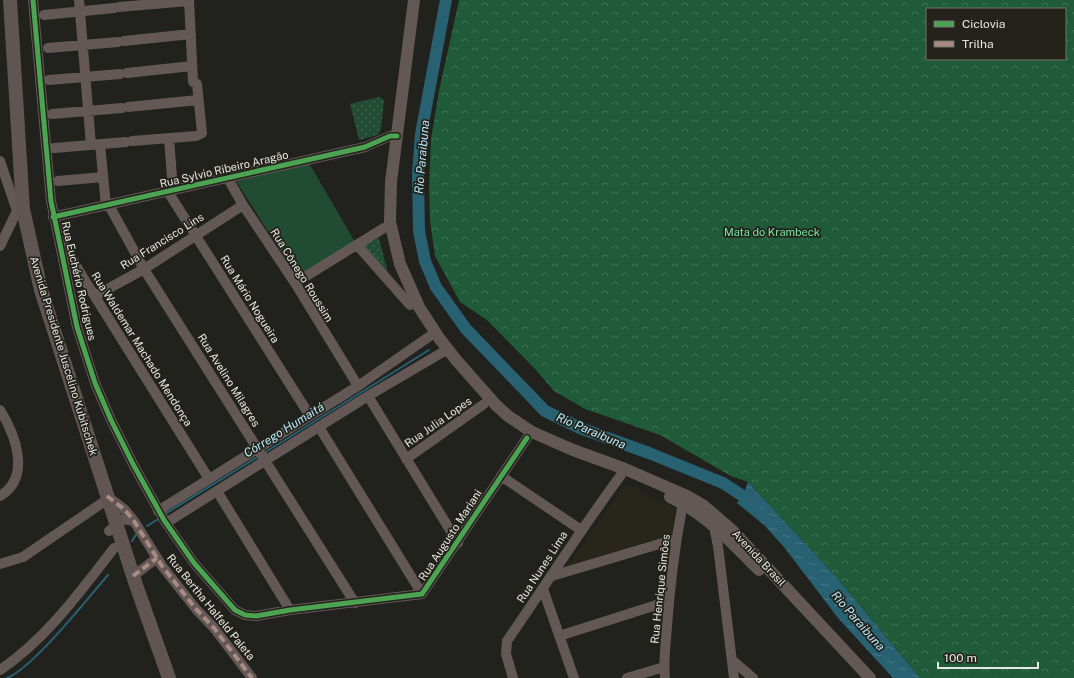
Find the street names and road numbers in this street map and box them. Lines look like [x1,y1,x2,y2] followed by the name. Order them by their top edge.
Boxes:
[158,148,290,190] street label: Rua Sylvio Ribeiro Aragão
[118,210,206,271] street label: Rua Francisco Lins
[59,220,99,342] street label: Rua Euchério Rodrigues
[268,226,336,324] street label: Rua Cônego Roussim
[218,253,282,345] street label: Rua Mário Nogueira
[28,255,100,457] street label: Avenida Presidente Juscelino Kubitschek
[88,270,195,429] street label: Rua Waldemar Machado Mendonça
[195,331,263,429] street label: Rua Avelino Milagres
[402,394,474,449] street label: Rua Julia Lopes
[416,487,484,583] street label: Rua Augusto Mariani
[730,527,788,589] street label: Avenida Brasil
[514,529,570,605] street label: Rua Nunes Lima
[648,533,672,644] street label: Rua Henrique Simões
[165,552,257,662] street label: Rua Bertha Halfeld Paleta

